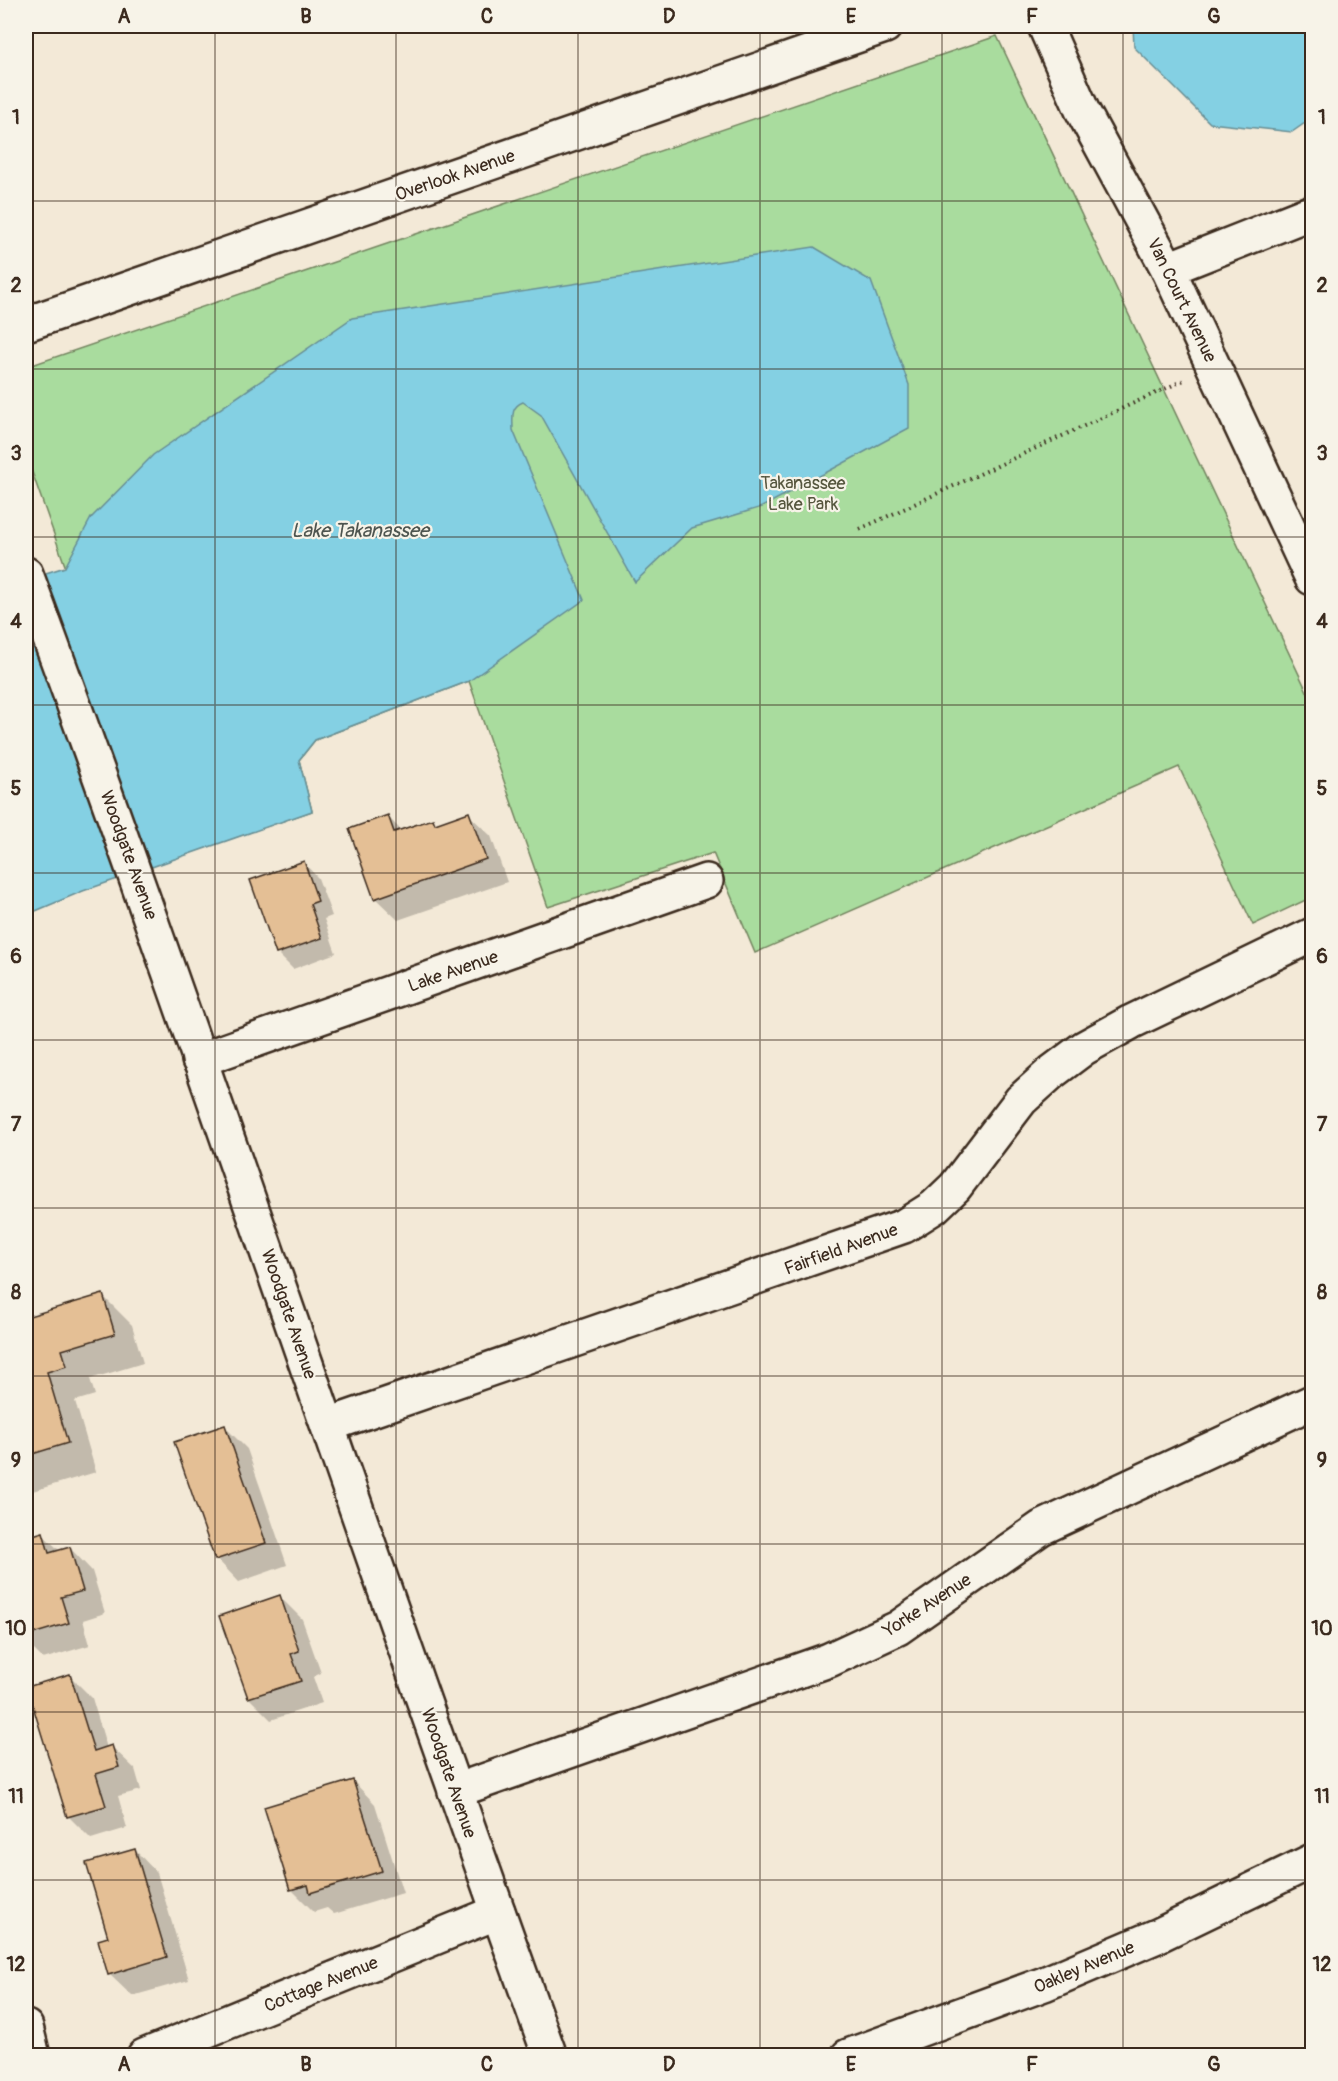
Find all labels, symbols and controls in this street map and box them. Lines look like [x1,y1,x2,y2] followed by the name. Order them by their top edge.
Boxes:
[118,4,131,29] text: A
[300,4,312,29] text: B
[481,4,493,29] text: C
[663,4,676,29] text: D
[846,4,857,29] text: E
[1026,4,1038,29] text: F
[1207,4,1221,29] text: G
[12,105,20,130] text: 1
[1318,105,1326,130] text: 1
[392,144,518,207] street label: Overlook Avenue
[1142,234,1222,366] street label: Van Court Avenue
[10,273,22,298] text: 2
[1316,273,1328,298] text: 2
[10,441,22,466] text: 3
[1316,441,1328,466] text: 3
[760,472,846,516] park label: Takanassee Lake Park
[291,518,431,543] water label: Lake Takanassee
[10,609,22,634] text: 4
[1316,609,1328,634] text: 4
[11,776,22,801] text: 5
[1317,776,1328,801] text: 5
[95,787,163,923] street label: Woodgate Avenue
[10,944,22,969] text: 6
[1316,944,1328,969] text: 6
[405,945,502,998] street label: Lake Avenue
[11,1112,22,1137] text: 7
[1317,1112,1328,1137] text: 7
[781,1218,901,1281] street label: Fairfield Avenue
[256,1246,322,1382] street label: Woodgate Avenue
[11,1280,21,1305] text: 8
[1317,1280,1327,1305] text: 8
[11,1448,21,1473] text: 9
[1317,1448,1327,1473] text: 9
[878,1568,976,1643] street label: Yorke Avenue
[5,1616,27,1641] text: 10
[1311,1616,1333,1641] text: 10
[416,1705,482,1841] street label: Woodgate Avenue
[8,1784,24,1809] text: 11
[1314,1784,1330,1809] text: 11
[1030,1936,1138,1999] street label: Oakley Avenue
[261,1951,382,2018] street label: Cottage Avenue
[7,1952,26,1977] text: 12
[1313,1952,1332,1977] text: 12
[118,2052,131,2077] text: A
[300,2052,312,2077] text: B
[481,2052,493,2077] text: C
[663,2052,676,2077] text: D
[846,2052,857,2077] text: E
[1026,2052,1038,2077] text: F
[1207,2052,1221,2077] text: G

